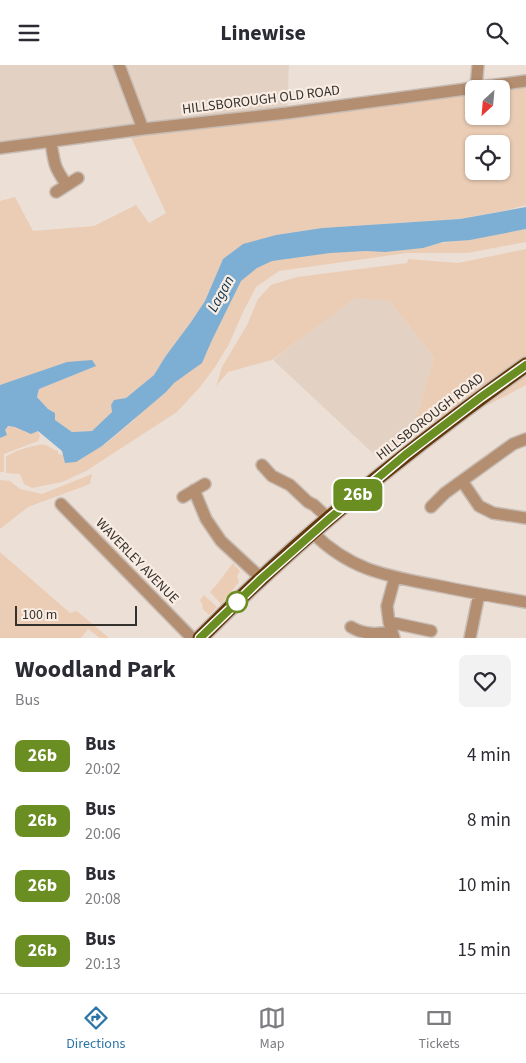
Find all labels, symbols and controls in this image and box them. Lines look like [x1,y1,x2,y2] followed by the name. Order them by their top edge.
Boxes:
[220,17,306,49] text: Linewise
[15,19,43,47] icon: menu
[483,19,511,47] icon: search
[181,80,341,120] street label: HILLSBOROUGH OLD ROAD
[465,80,510,125] north arrow
[465,80,510,180] map controls
[465,135,510,180] button: locate
[202,272,240,316] water label: Lagan
[372,369,488,465] street label: HILLSBOROUGH ROAD
[329,479,387,511] line badge: 26b
[343,482,373,507] text: 26b
[91,514,183,608] street label: WAVERLEY AVENUE
[226,591,248,613] unlabelled marker
[15,603,138,626] scale bar
[22,605,57,625] text: 100 m
[15,652,176,687] text: Woodland Park
[459,655,511,707] button: heart
[15,689,40,711] text: Bus
[85,731,116,758] text: Bus
[467,742,511,769] text: 4 min
[28,743,57,768] text: 26b
[85,758,121,780] text: 20:02
[85,796,116,823] text: Bus
[467,807,511,834] text: 8 min
[28,808,57,833] text: 26b
[85,823,121,845] text: 20:06
[85,861,116,888] text: Bus
[457,872,511,899] text: 10 min
[28,873,57,898] text: 26b
[85,888,121,910] text: 20:08
[85,926,116,953] text: Bus
[457,937,511,964] text: 15 min
[28,938,57,963] text: 26b
[85,953,121,975] text: 20:13
[66,1004,125,1054] tab: Directions
[258,1004,286,1054] tab: Map
[418,1004,460,1054] tab: Tickets

